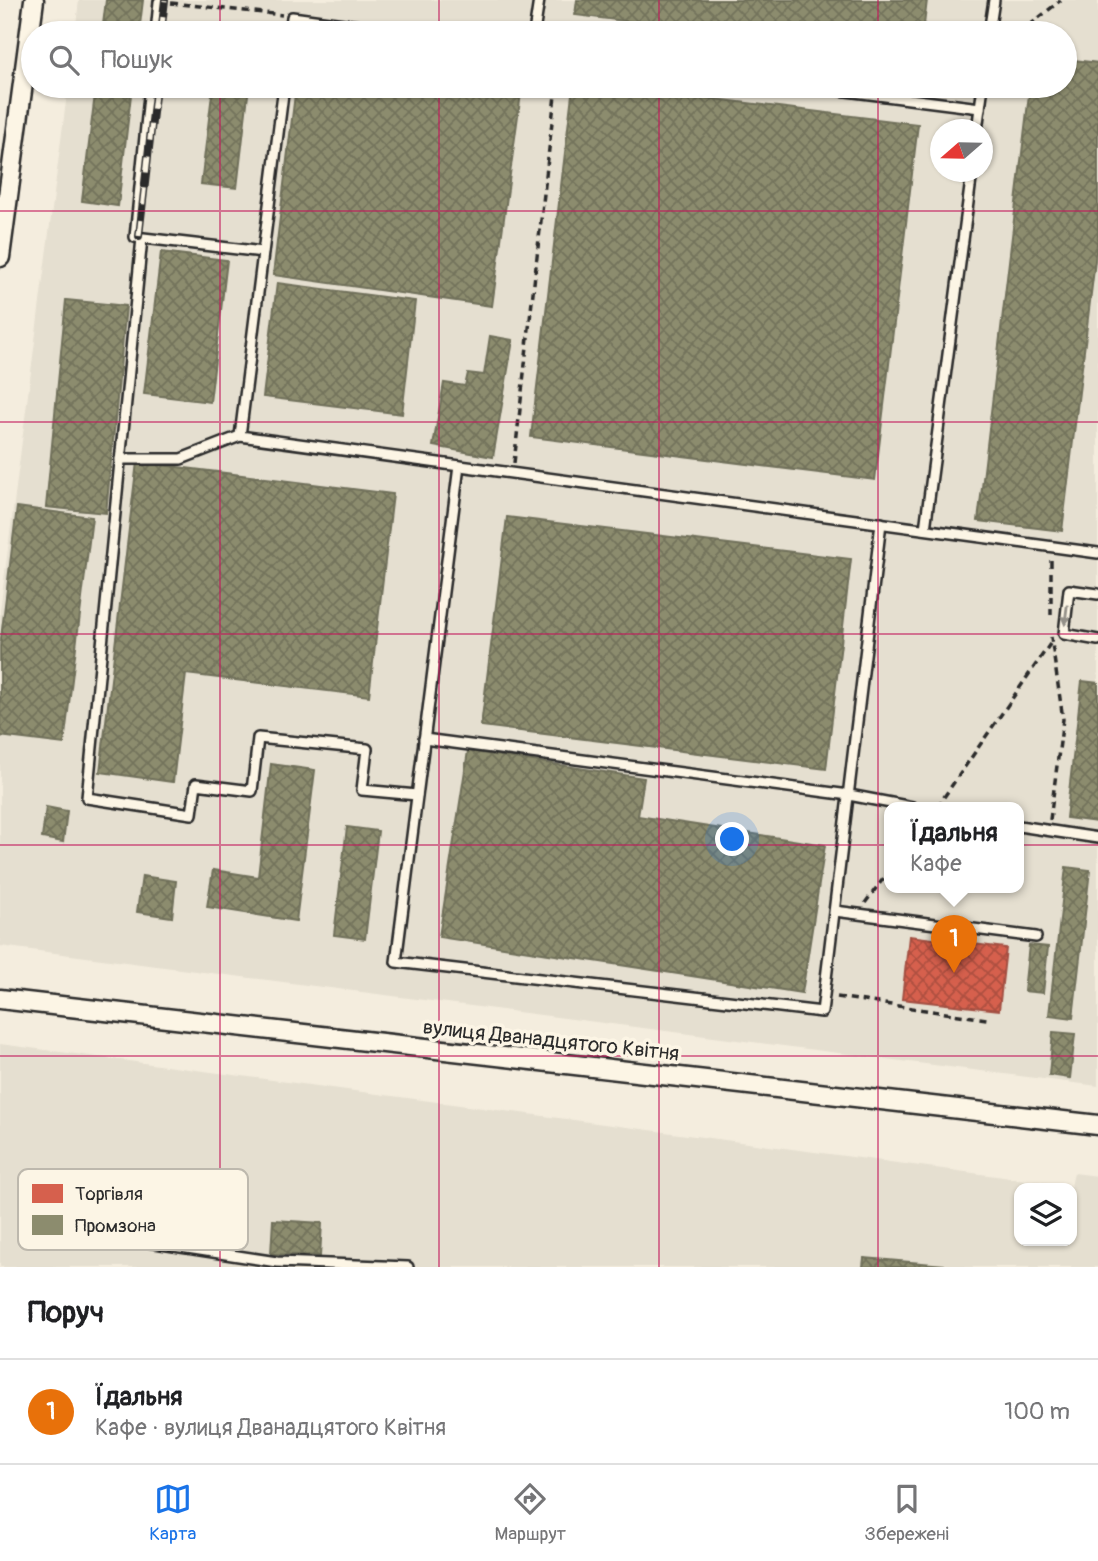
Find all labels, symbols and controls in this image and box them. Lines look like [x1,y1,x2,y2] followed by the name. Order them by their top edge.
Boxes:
[21,21,1077,98] search box
[45,41,83,79] icon: search
[101,44,174,76] text: Пошук
[930,119,993,182] north arrow
[1061,604,1072,626] one-way arrow
[884,802,1024,893] popup
[910,817,998,849] text: Їдальня
[715,822,749,856] your location
[910,849,962,878] text: Кафе
[931,915,977,973] pin: 1
[421,1014,680,1067] street label: вулиця Дванадцятого Квітня
[18,1169,248,1250] legend
[75,1182,143,1206] text: Торгівля
[1014,1183,1077,1246] map controls
[1014,1183,1077,1246] button: layers
[75,1214,156,1238] text: Промзона
[28,1294,104,1331] text: Поруч
[95,1381,183,1413] text: Їдальня
[47,1397,56,1426] text: 1
[1004,1397,1070,1426] text: 100 m
[95,1413,446,1442] text: Кафе · вулиця Дванадцятого Квітня
[149,1480,196,1546] tab: Карта
[495,1480,566,1546] tab: Маршрут
[864,1480,949,1546] tab: Збережені

